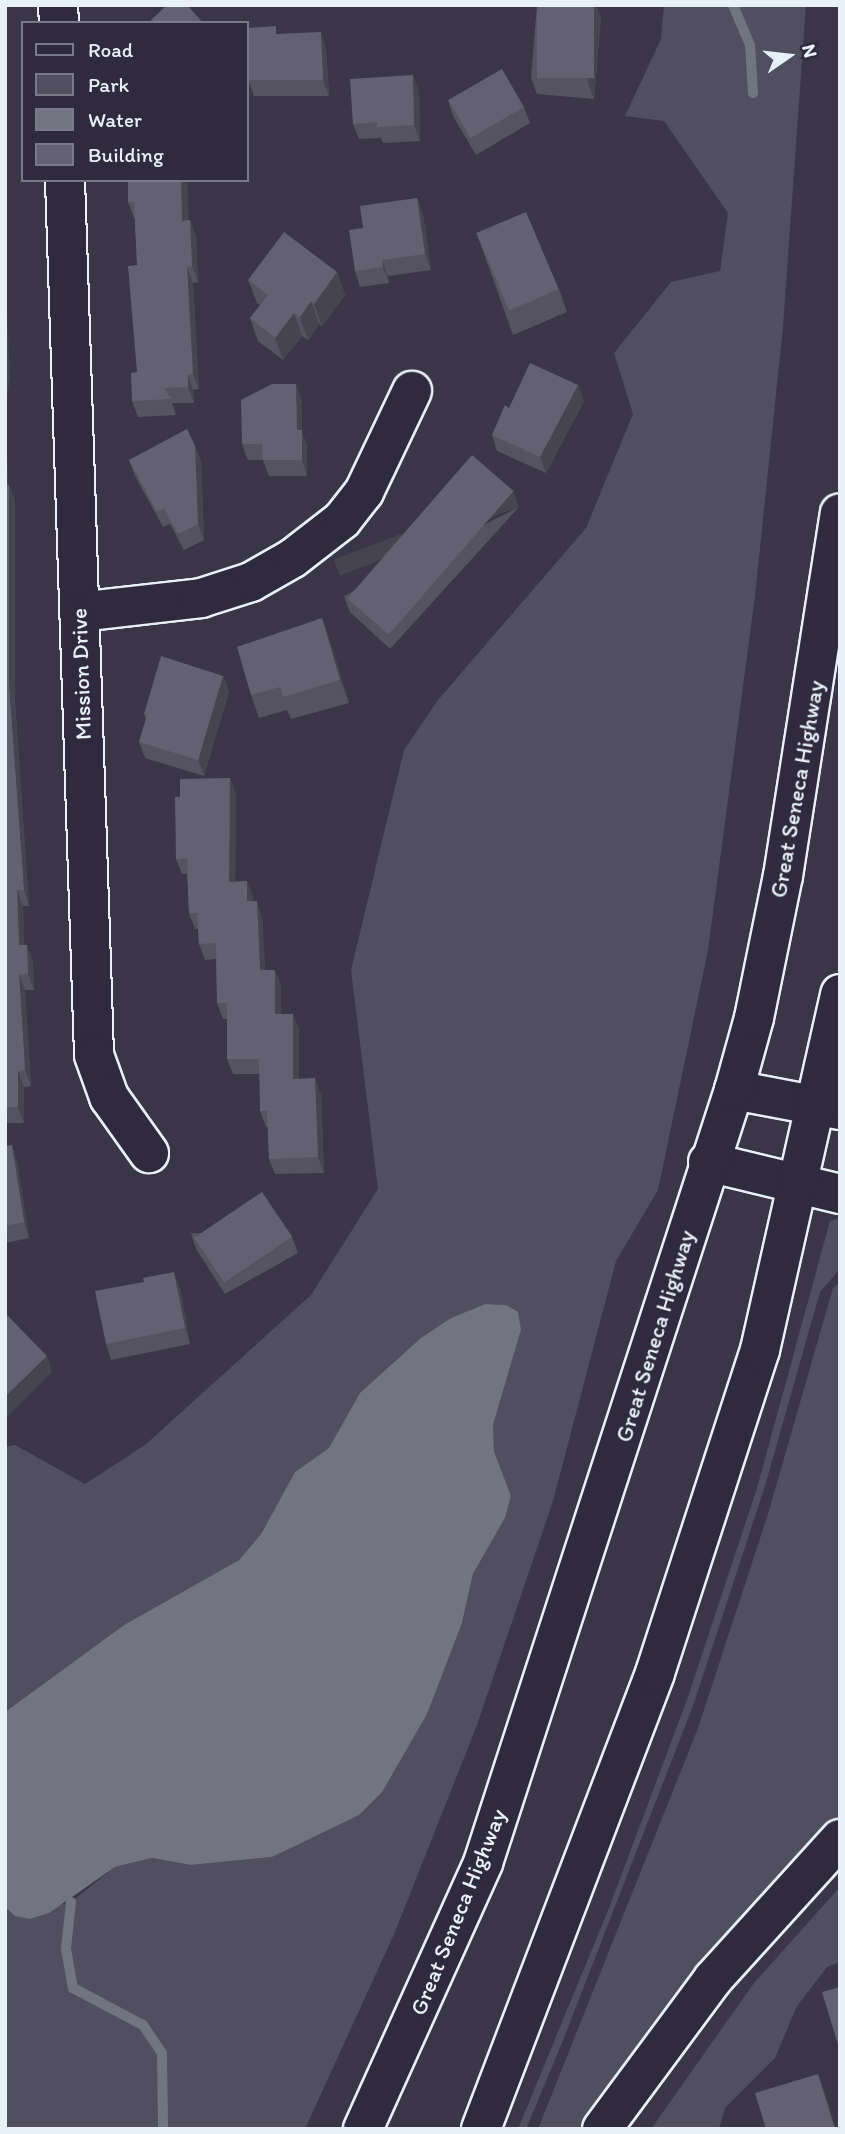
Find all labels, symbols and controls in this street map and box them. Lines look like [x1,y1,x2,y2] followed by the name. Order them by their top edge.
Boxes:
[21,21,248,182] legend
[754,21,824,91] north arrow
[88,37,133,62] text: Road
[797,42,823,60] text: N
[88,72,129,97] text: Park
[88,107,142,132] text: Water
[88,142,164,167] text: Building
[65,608,97,740] street label: Mission Drive
[764,678,830,900] street label: Great Seneca Highway
[610,1227,700,1445] street label: Great Seneca Highway
[404,1805,512,2019] street label: Great Seneca Highway

